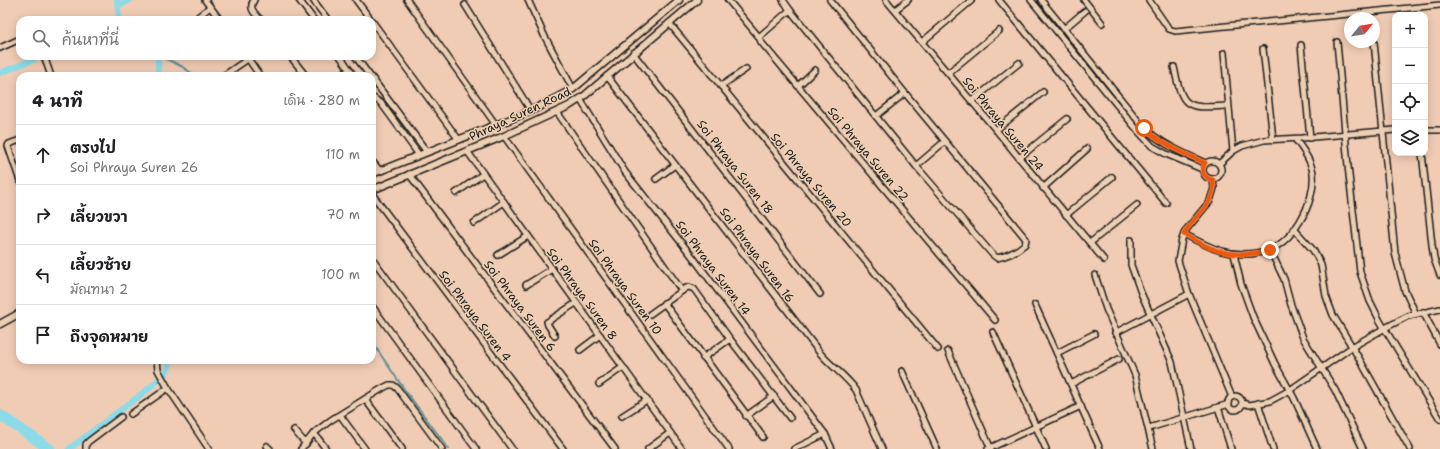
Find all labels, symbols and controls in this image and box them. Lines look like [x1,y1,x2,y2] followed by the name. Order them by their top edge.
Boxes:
[1344,12,1380,48] north arrow
[1392,12,1428,156] map controls
[1392,12,1428,48] button: +
[16,16,376,60] search box
[30,27,52,49] icon: search
[62,30,119,50] text: ค้นหาที่นี่
[1392,48,1428,84] button: −
[959,74,1047,174] street label: Soi Phraya Suren 24
[466,83,574,145] street label: Phraya Suren Road
[1392,84,1428,120] button: locate
[32,90,83,112] text: 4 นาที
[283,92,360,109] text: เดิน · 280 m
[824,104,912,204] street label: Soi Phraya Suren 22
[693,117,777,217] street label: Soi Phraya Suren 18
[1135,119,1153,137] route start
[1392,120,1428,156] button: layers
[767,130,855,230] street label: Soi Phraya Suren 20
[70,138,116,158] text: ตรงไป
[32,144,54,166] icon: ahead
[325,146,360,163] text: 110 m
[70,159,198,176] text: Soi Phraya Suren 26
[32,204,54,226] icon: right
[716,204,798,306] street label: Soi Phraya Suren 16
[326,206,360,223] text: 70 m
[70,207,128,227] text: เลี้ยวขวา
[672,217,754,319] street label: Soi Phraya Suren 14
[585,236,665,338] street label: Soi Phraya Suren 10
[1261,241,1279,259] route end
[543,245,621,343] street label: Soi Phraya Suren 8
[70,255,131,275] text: เลี้ยวซ้าย
[480,257,560,355] street label: Soi Phraya Suren 6
[32,264,54,286] icon: left
[321,266,360,283] text: 100 m
[435,267,515,365] street label: Soi Phraya Suren 4
[70,281,128,298] text: มัณฑนา 2
[32,324,54,346] icon: arrive
[70,327,148,347] text: ถึงจุดหมาย

